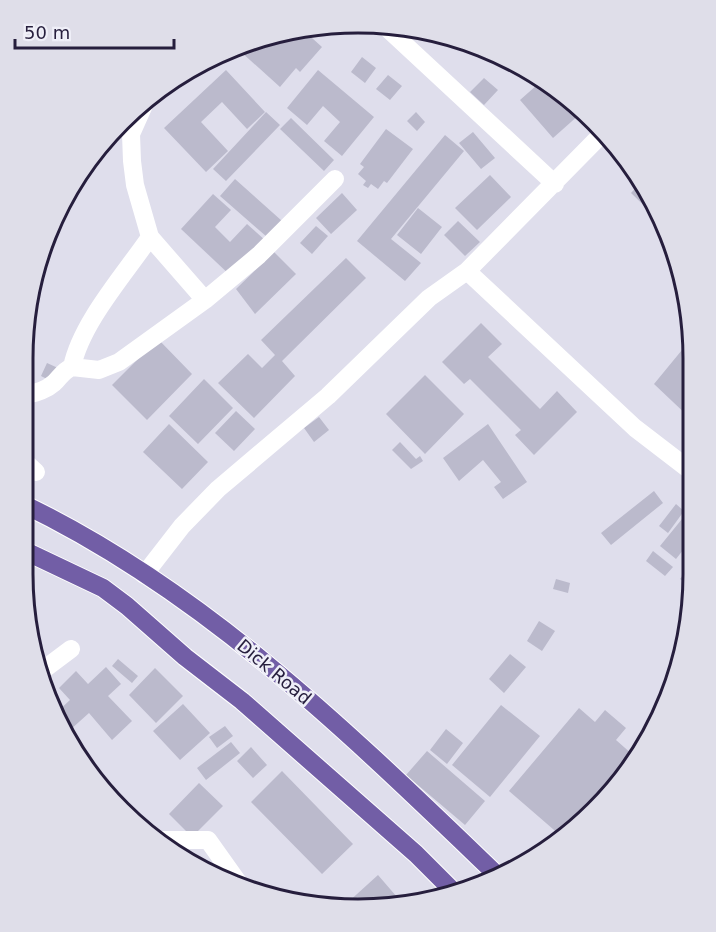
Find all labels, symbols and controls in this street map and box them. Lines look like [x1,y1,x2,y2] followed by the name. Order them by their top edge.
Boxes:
[15,12,174,50] scale bar
[24,22,70,43] text: 50 m
[233,635,316,709] street label: Dick Road

